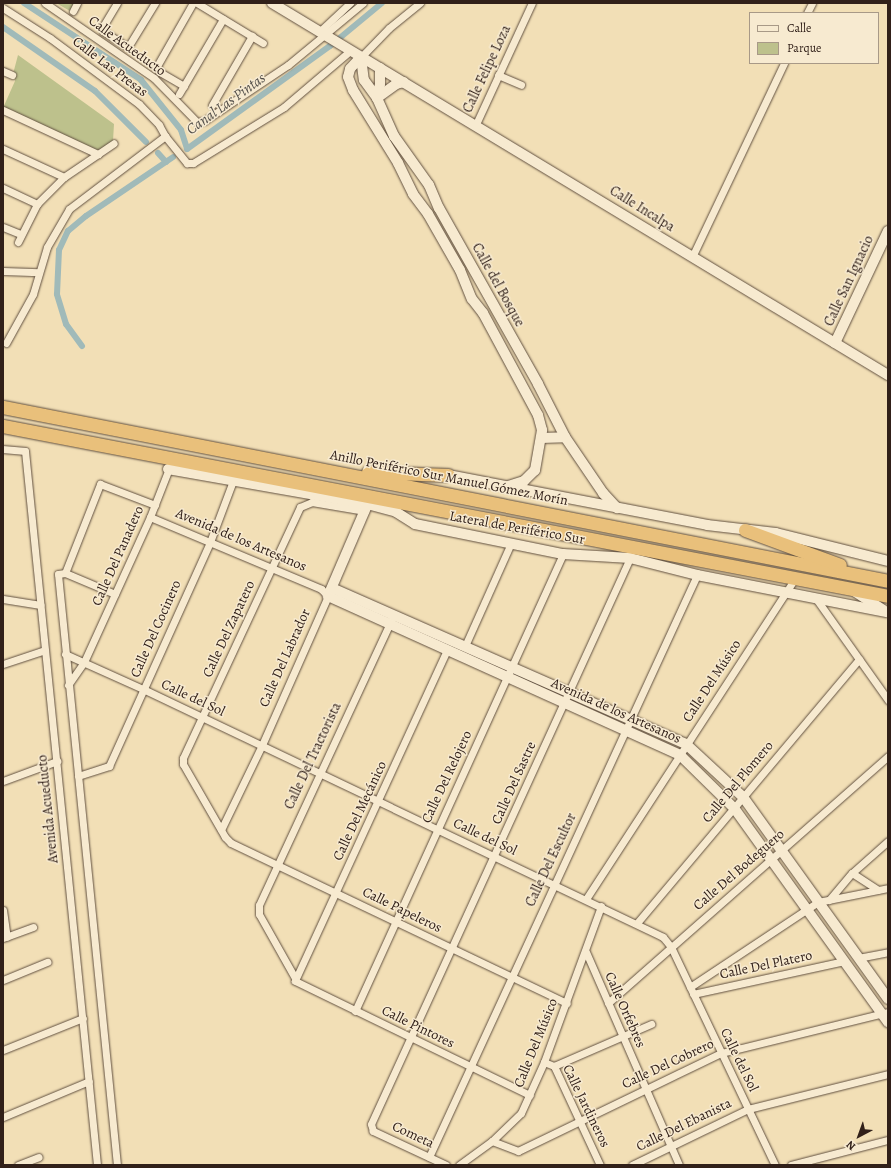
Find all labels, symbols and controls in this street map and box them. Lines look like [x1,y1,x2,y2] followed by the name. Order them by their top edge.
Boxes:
[85,12,169,80] street label: Calle Acueducto
[749,12,879,64] legend
[787,20,811,36] text: Calle
[459,22,515,116] street label: Calle Felipe Loza
[69,33,151,101] street label: Calle Las Presas
[787,40,822,56] text: Parque
[183,69,269,139] water label: Canal Las Pintas
[606,182,678,236] street label: Calle Incalpa
[821,233,877,329] street label: Calle San Ignacio
[468,240,528,330] street label: Calle del Bosque
[329,447,569,509] street label: Anillo Periférico Sur Manuel Gómez Morín
[88,503,148,609] street label: Calle Del Panadero
[173,505,309,575] street label: Avenida de los Artesanos
[448,508,586,548] street label: Lateral de Periférico Sur
[127,578,185,680] street label: Calle Del Cocinero
[199,578,259,680] street label: Calle Del Zapatero
[256,606,314,710] street label: Calle Del Labrador
[679,637,745,725] street label: Calle Del Músico
[548,675,684,747] street label: Avenida de los Artesanos
[158,676,228,720] street label: Calle del Sol
[281,700,345,812] street label: Calle Del Tractorista
[418,728,476,826] street label: Calle Del Relojero
[699,738,777,826] street label: Calle Del Plomero
[488,739,540,827] street label: Calle Del Sastre
[34,754,62,864] street label: Avenida Acueducto
[330,759,390,863] street label: Calle Del Mecánico
[522,811,580,909] street label: Calle Del Escultor
[450,815,520,859] street label: Calle del Sol
[690,826,788,914] street label: Calle Del Bodeguero
[360,884,444,936] street label: Calle Papeleros
[718,947,814,983] street label: Calle Del Platero
[601,970,649,1050] street label: Calle Orfebres
[510,996,562,1090] street label: Calle Del Músico
[379,1002,457,1052] street label: Calle Pintores
[716,1025,762,1095] street label: Calle del Sol
[619,1035,717,1093] street label: Calle Del Cobrero
[559,1062,613,1150] street label: Calle Jardineros
[634,1095,734,1155] street label: Calle Del Ebanista
[839,1116,879,1156] north arrow
[389,1118,437,1152] street label: Cometa
[843,1137,859,1154] text: N

